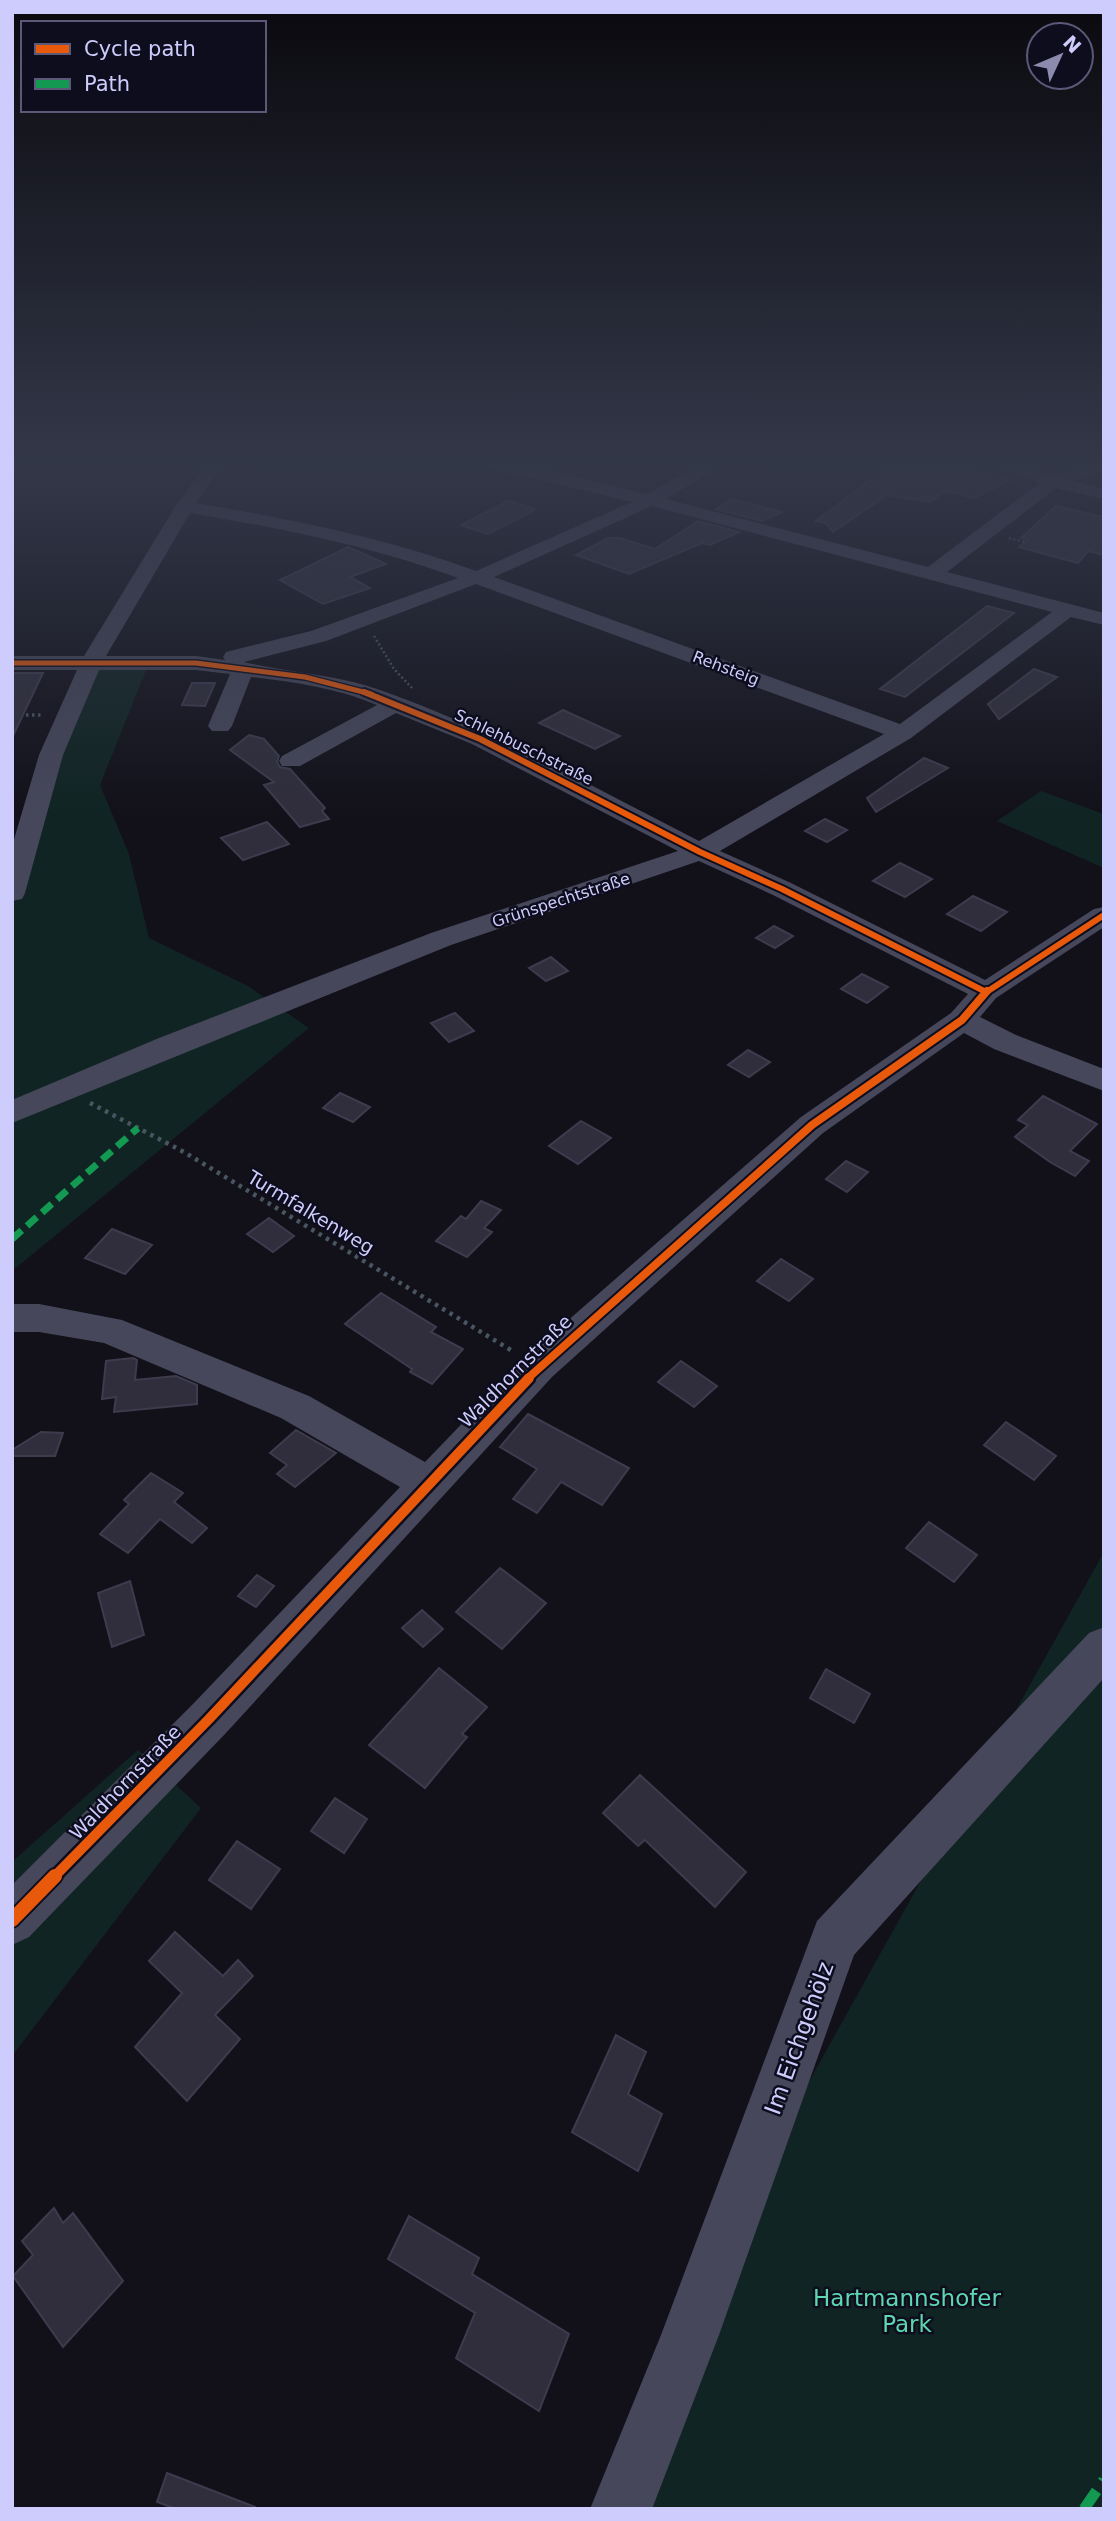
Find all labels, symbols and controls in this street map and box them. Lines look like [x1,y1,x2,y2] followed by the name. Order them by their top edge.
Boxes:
[21,21,266,112] legend
[1025,21,1095,91] north arrow
[1059,31,1086,58] text: N
[84,37,196,61] text: Cycle path
[84,72,130,96] text: Path
[690,647,762,689] street label: Rehsteig
[452,705,596,789] street label: Schlehbuschstraße
[490,869,632,931] street label: Grünspechtstraße
[243,1165,378,1258] street label: Turmfalkenweg
[454,1310,576,1432] street label: Waldhornstraße
[65,1720,185,1844] street label: Waldhornstraße
[759,1958,839,2118] street label: Im Eichgehölz
[813,2285,1001,2337] park label: Hartmannshofer Park

